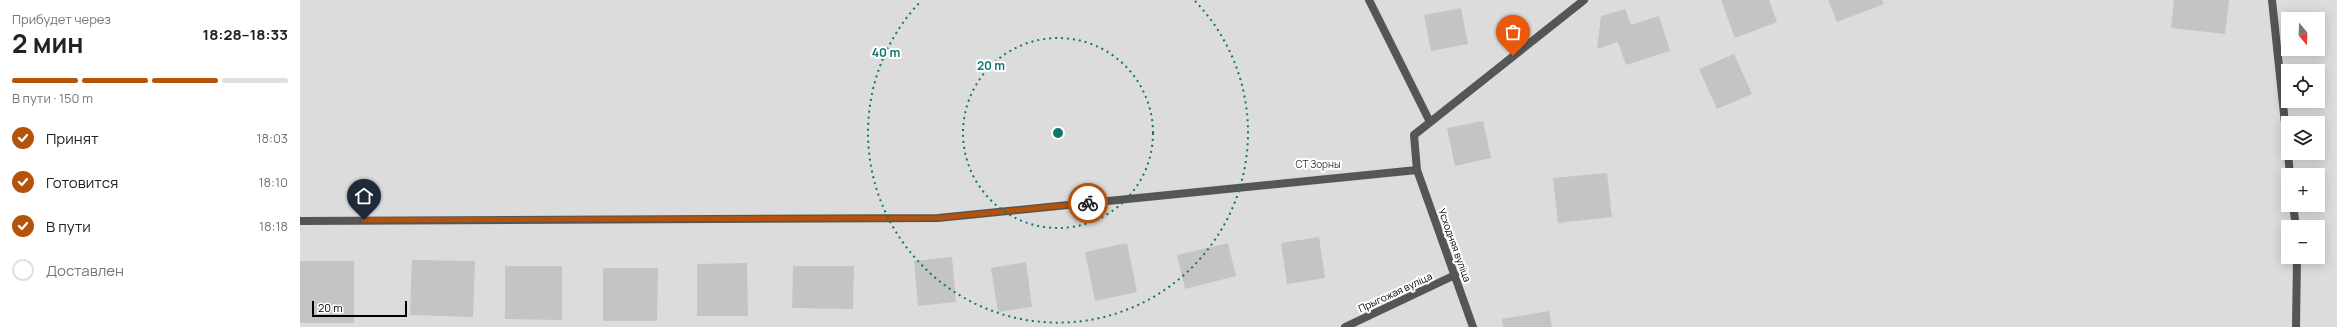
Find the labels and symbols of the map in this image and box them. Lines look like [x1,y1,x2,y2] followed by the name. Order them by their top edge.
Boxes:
[2281,12,2325,56] north arrow
[1496,15,1530,56] pin
[872,44,900,61] text: 40 m
[977,57,1005,74] text: 20 m
[1051,126,1065,140] centre of rings
[1295,157,1341,171] park label: СТ Зорны
[347,179,381,220] pin
[1068,183,1108,223] courier
[1435,206,1475,284] street label: Усходняя вуліца
[1356,269,1434,315] street label: Прыгожая вуліца
[312,299,407,318] scale bar

